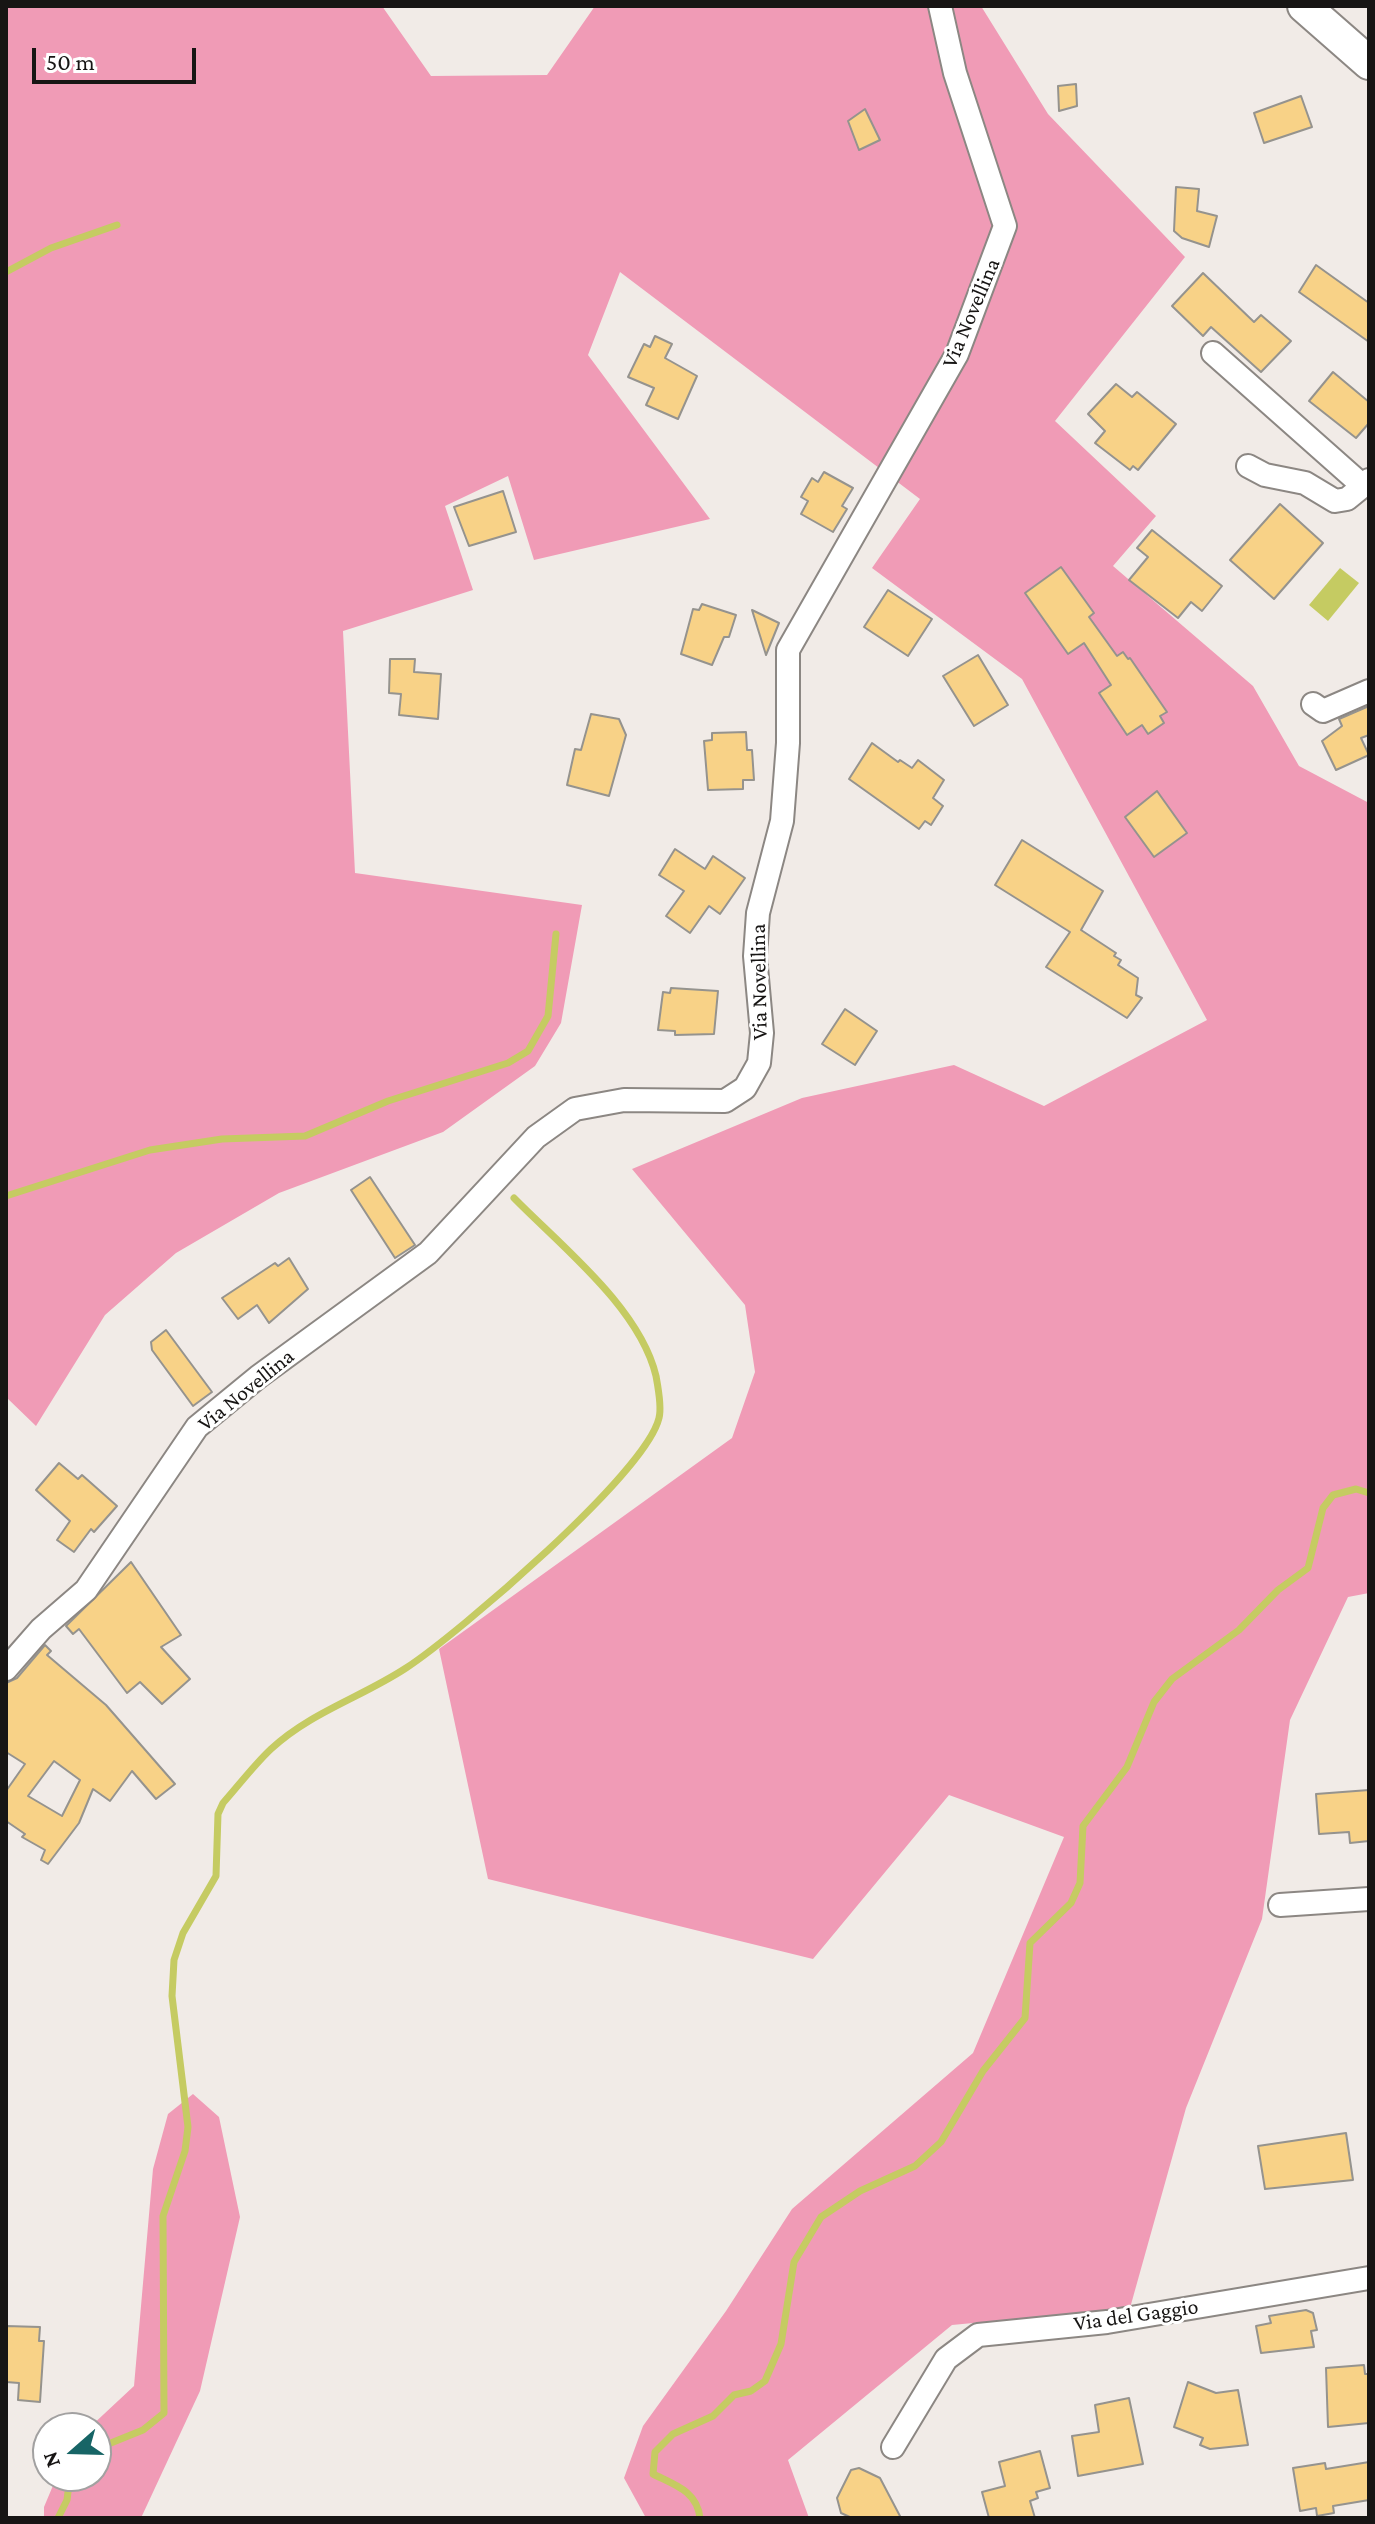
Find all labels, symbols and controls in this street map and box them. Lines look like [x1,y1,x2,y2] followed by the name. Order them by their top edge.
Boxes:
[36,32,200,82] scale bar
[46,48,95,75] text: 50 m
[936,254,1006,372] street label: Via Novellina
[745,924,773,1040] street label: Via Novellina
[192,1343,300,1437] street label: Via Novellina
[1072,2293,1200,2337] street label: Via del Gaggio
[32,2412,112,2492] north arrow
[37,2448,65,2471] text: N

